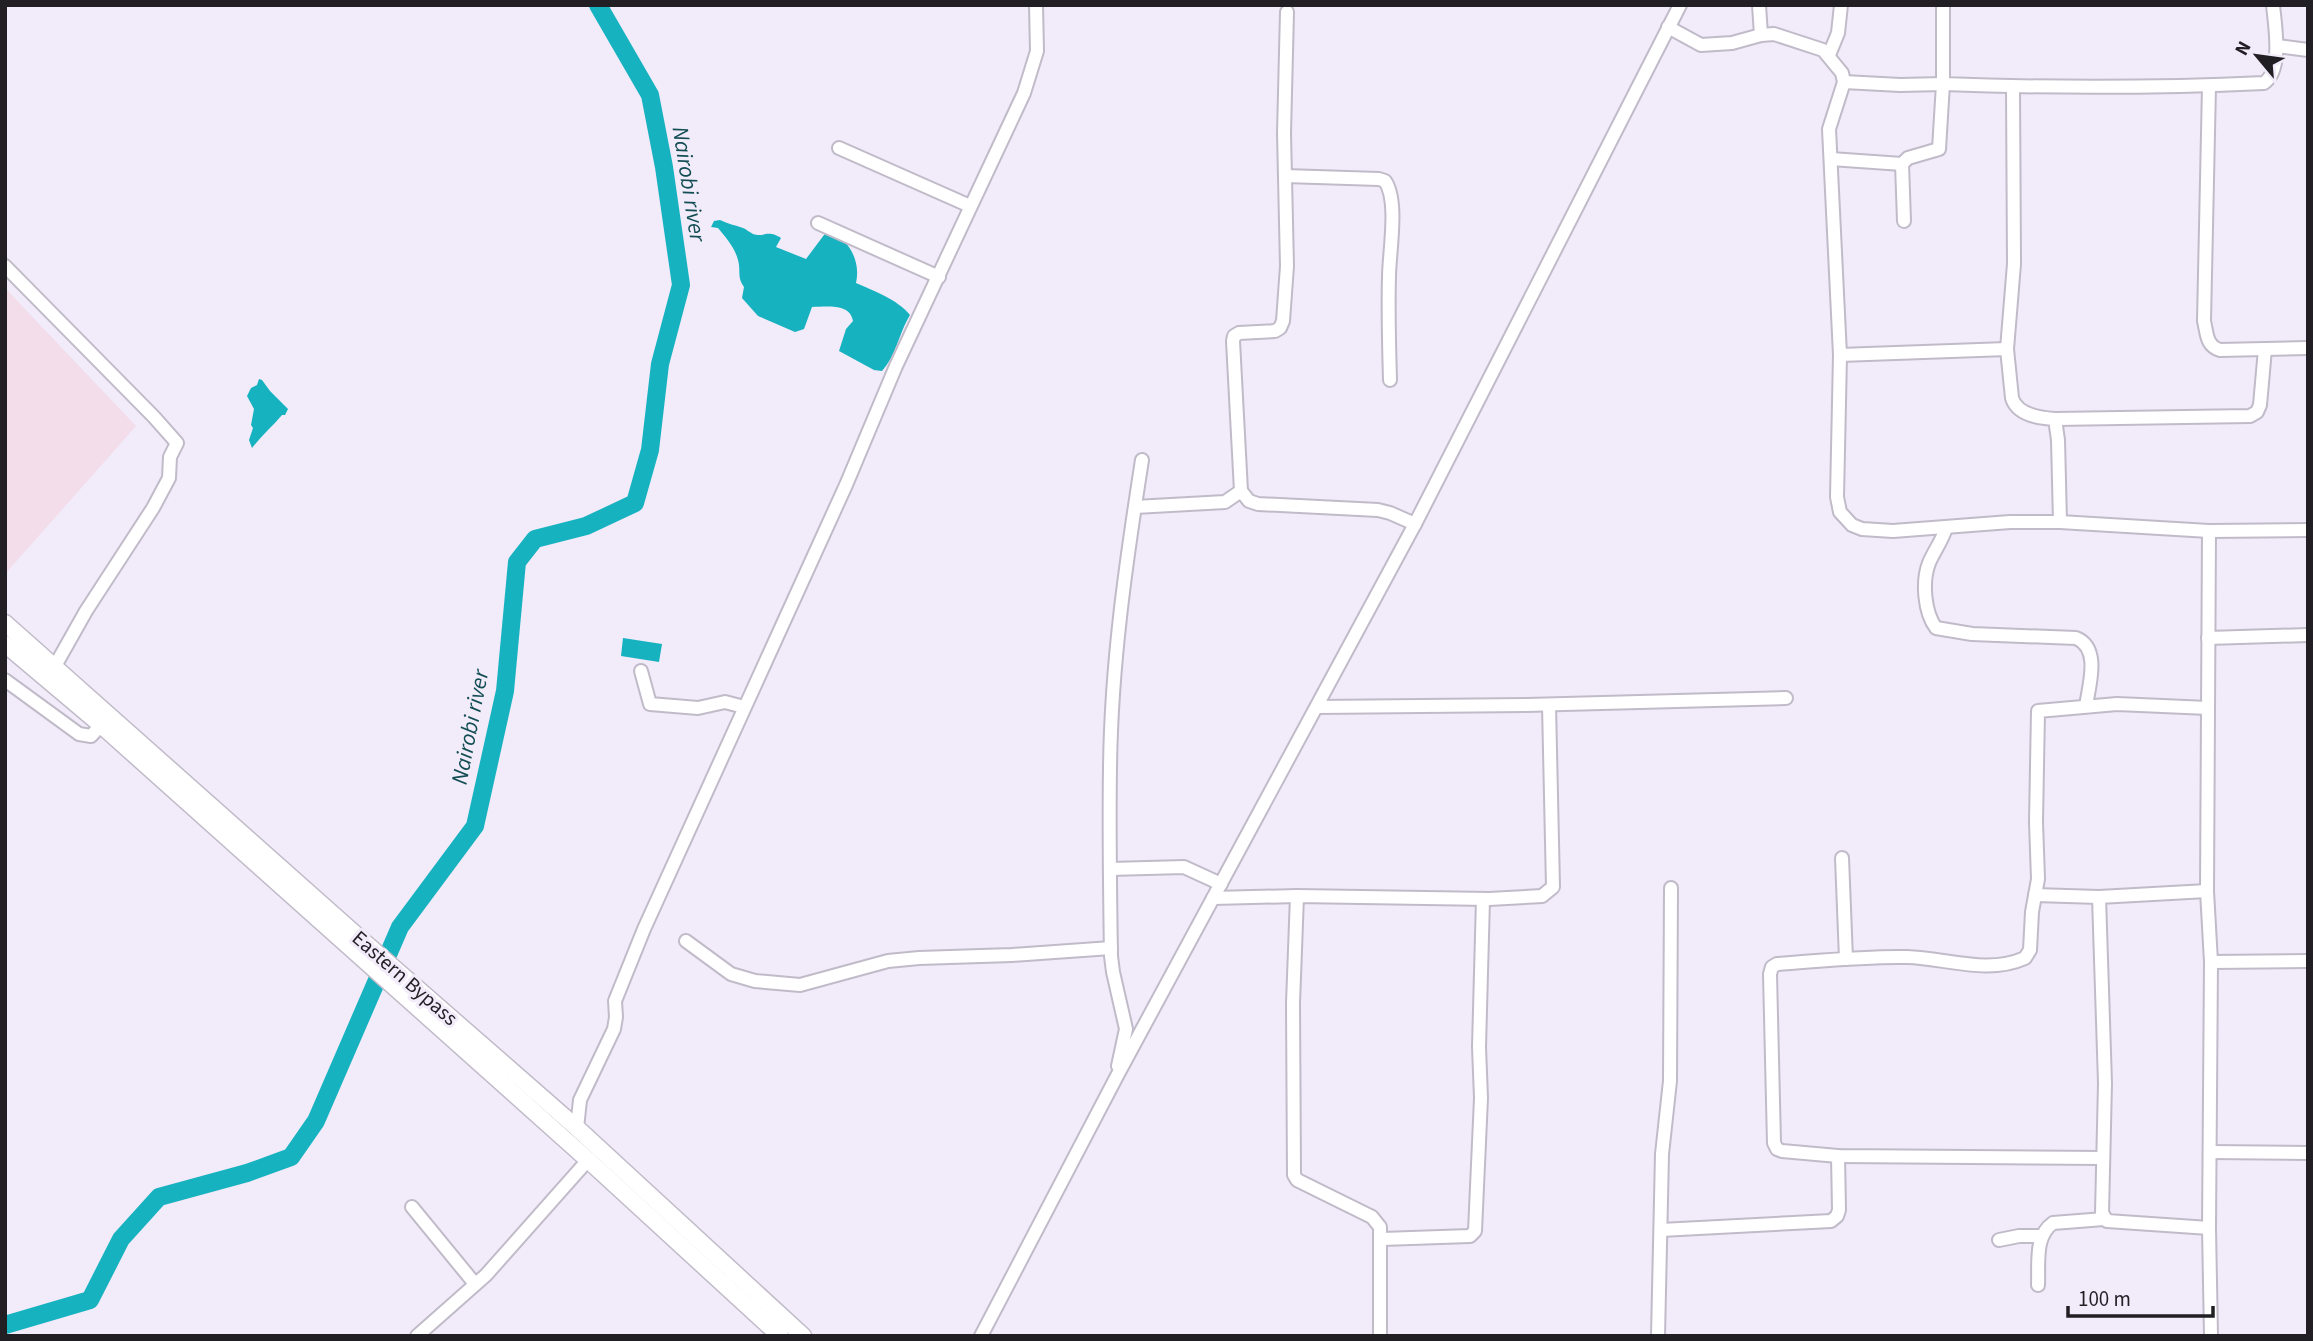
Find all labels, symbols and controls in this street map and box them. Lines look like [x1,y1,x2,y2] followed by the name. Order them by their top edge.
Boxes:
[2222,21,2292,91] north arrow
[2229,36,2258,61] text: N
[664,124,715,245] water label: Nairobi river
[443,666,498,787] water label: Nairobi river
[345,923,465,1033] street label: Eastern Bypass
[2068,1274,2213,1318] scale bar
[2078,1284,2131,1314] text: 100 m

